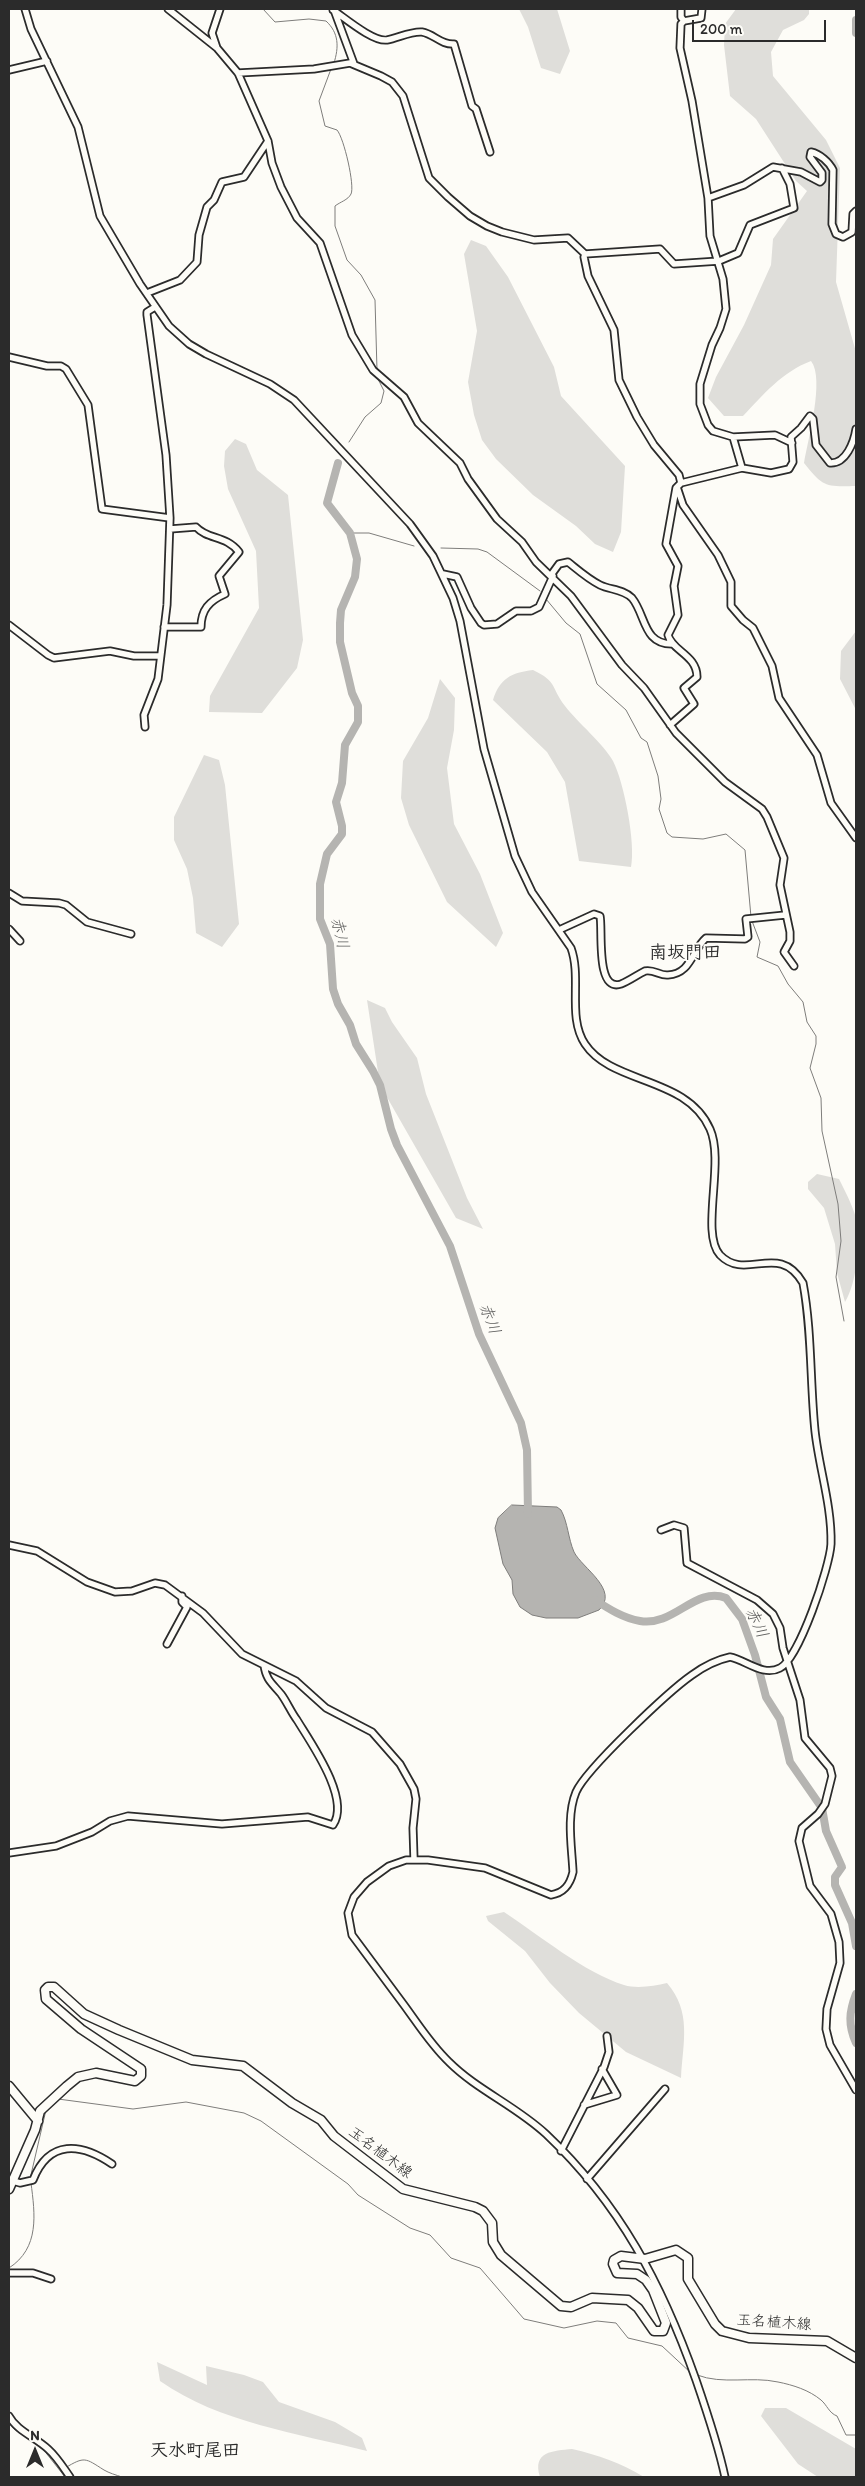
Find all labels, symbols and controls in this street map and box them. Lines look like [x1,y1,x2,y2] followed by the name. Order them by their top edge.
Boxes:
[695,10,829,42] scale bar
[700,20,742,38] text: 200 m
[326,915,352,951] water label: 赤川
[649,942,721,964] district label: 南坂門田
[474,1301,504,1337] water label: 赤川
[741,1604,771,1642] water label: 赤川
[345,2123,415,2183] street label: 玉名植木線
[736,2311,812,2335] street label: 玉名植木線
[10,2426,60,2476] north arrow
[30,2427,40,2444] text: N
[150,2440,240,2462] district label: 天水町尾田

